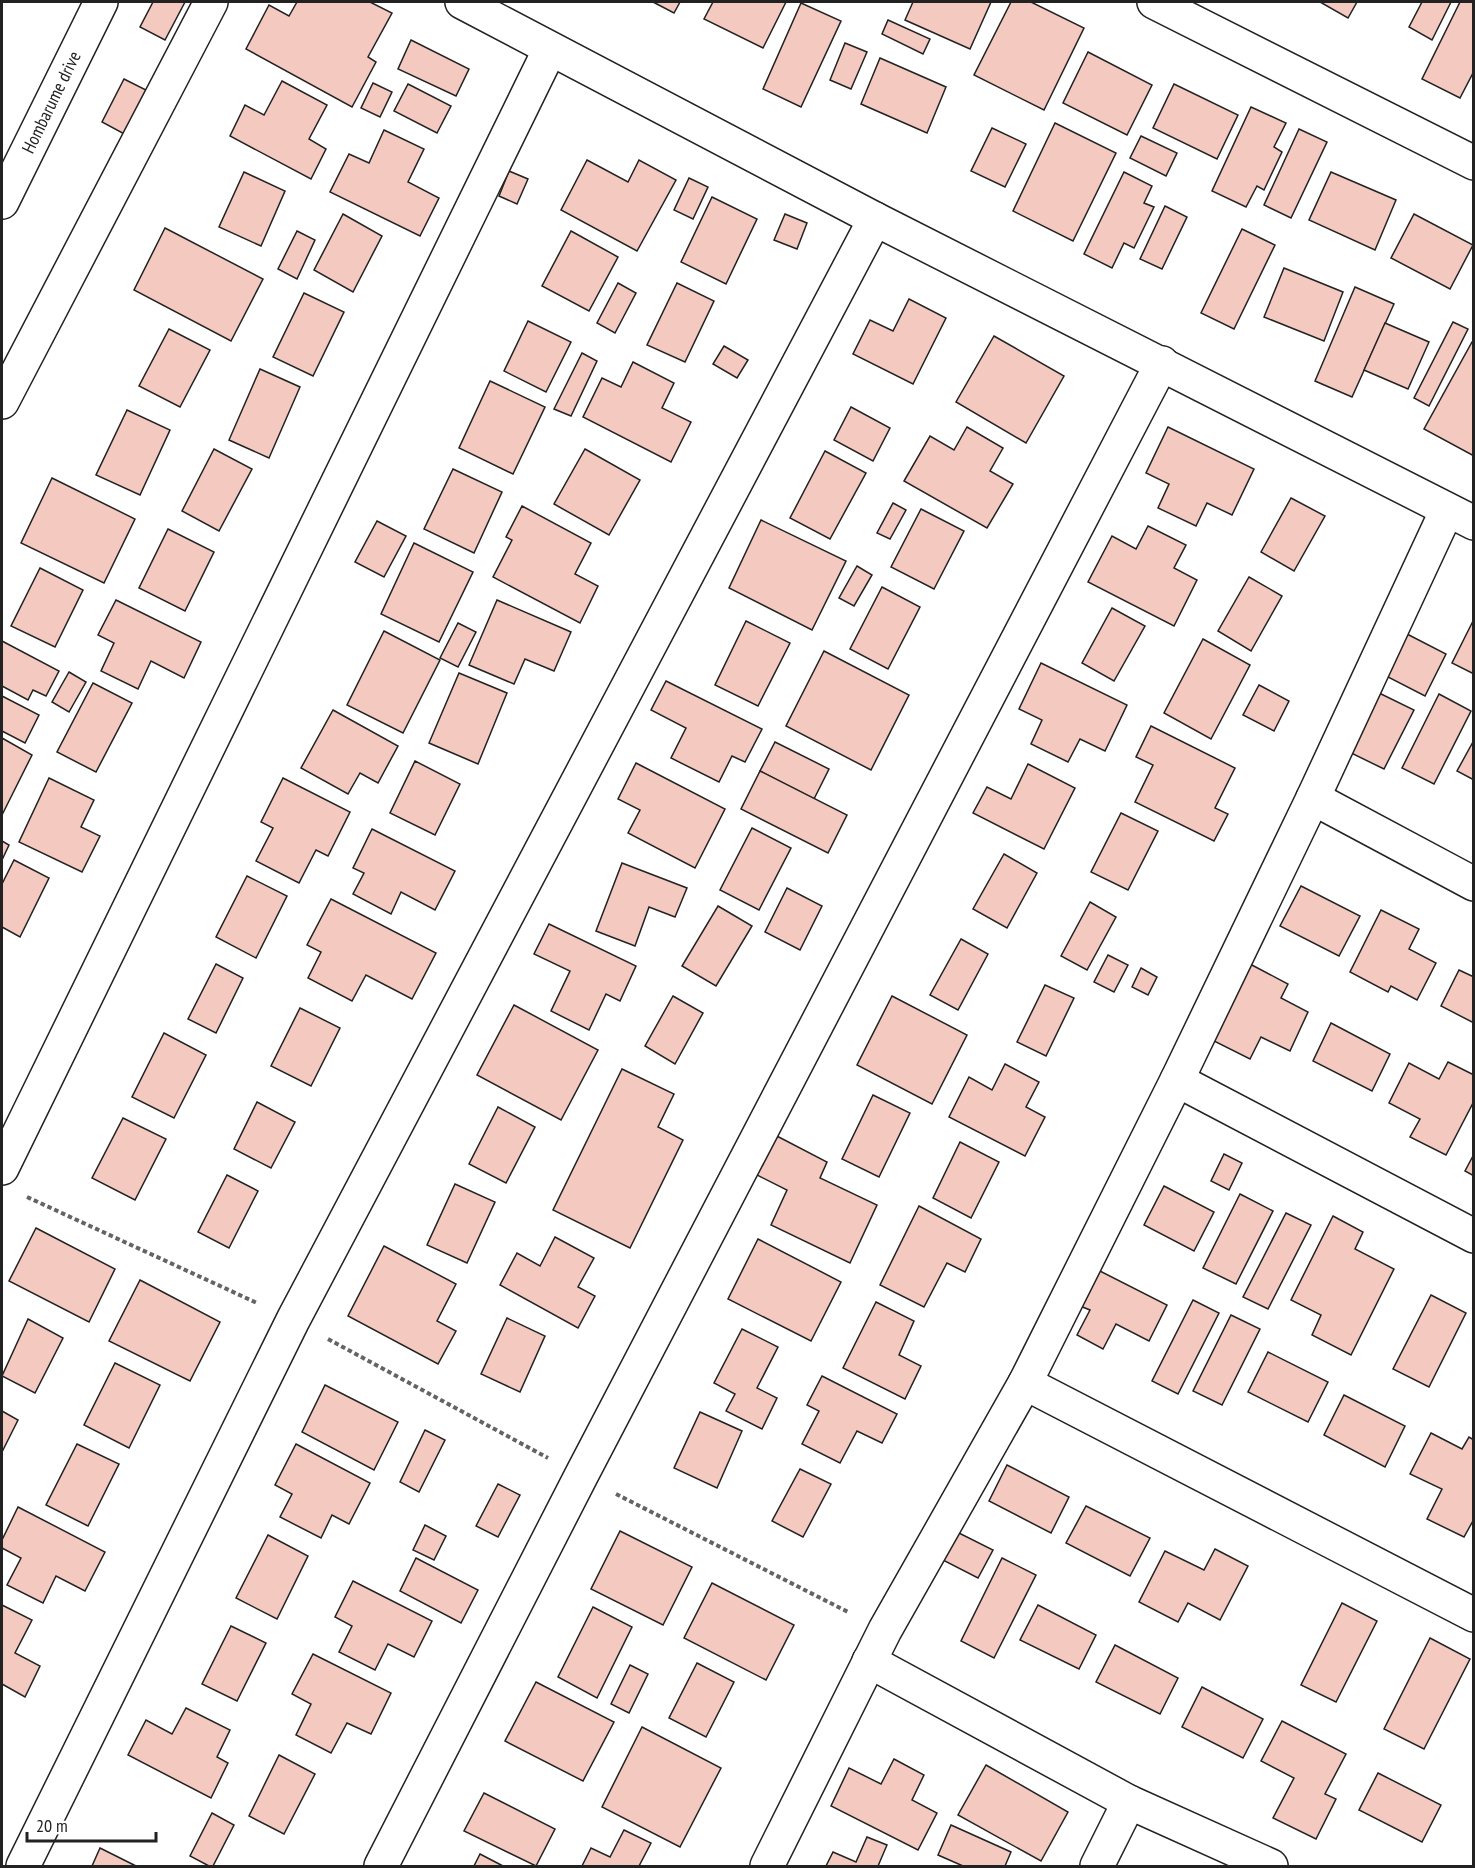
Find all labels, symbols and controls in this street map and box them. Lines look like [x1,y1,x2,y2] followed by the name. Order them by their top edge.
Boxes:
[16,47,86,157] street label: Hombarume drive
[27,1805,156,1843] scale bar
[36,1814,68,1837] text: 20 m

